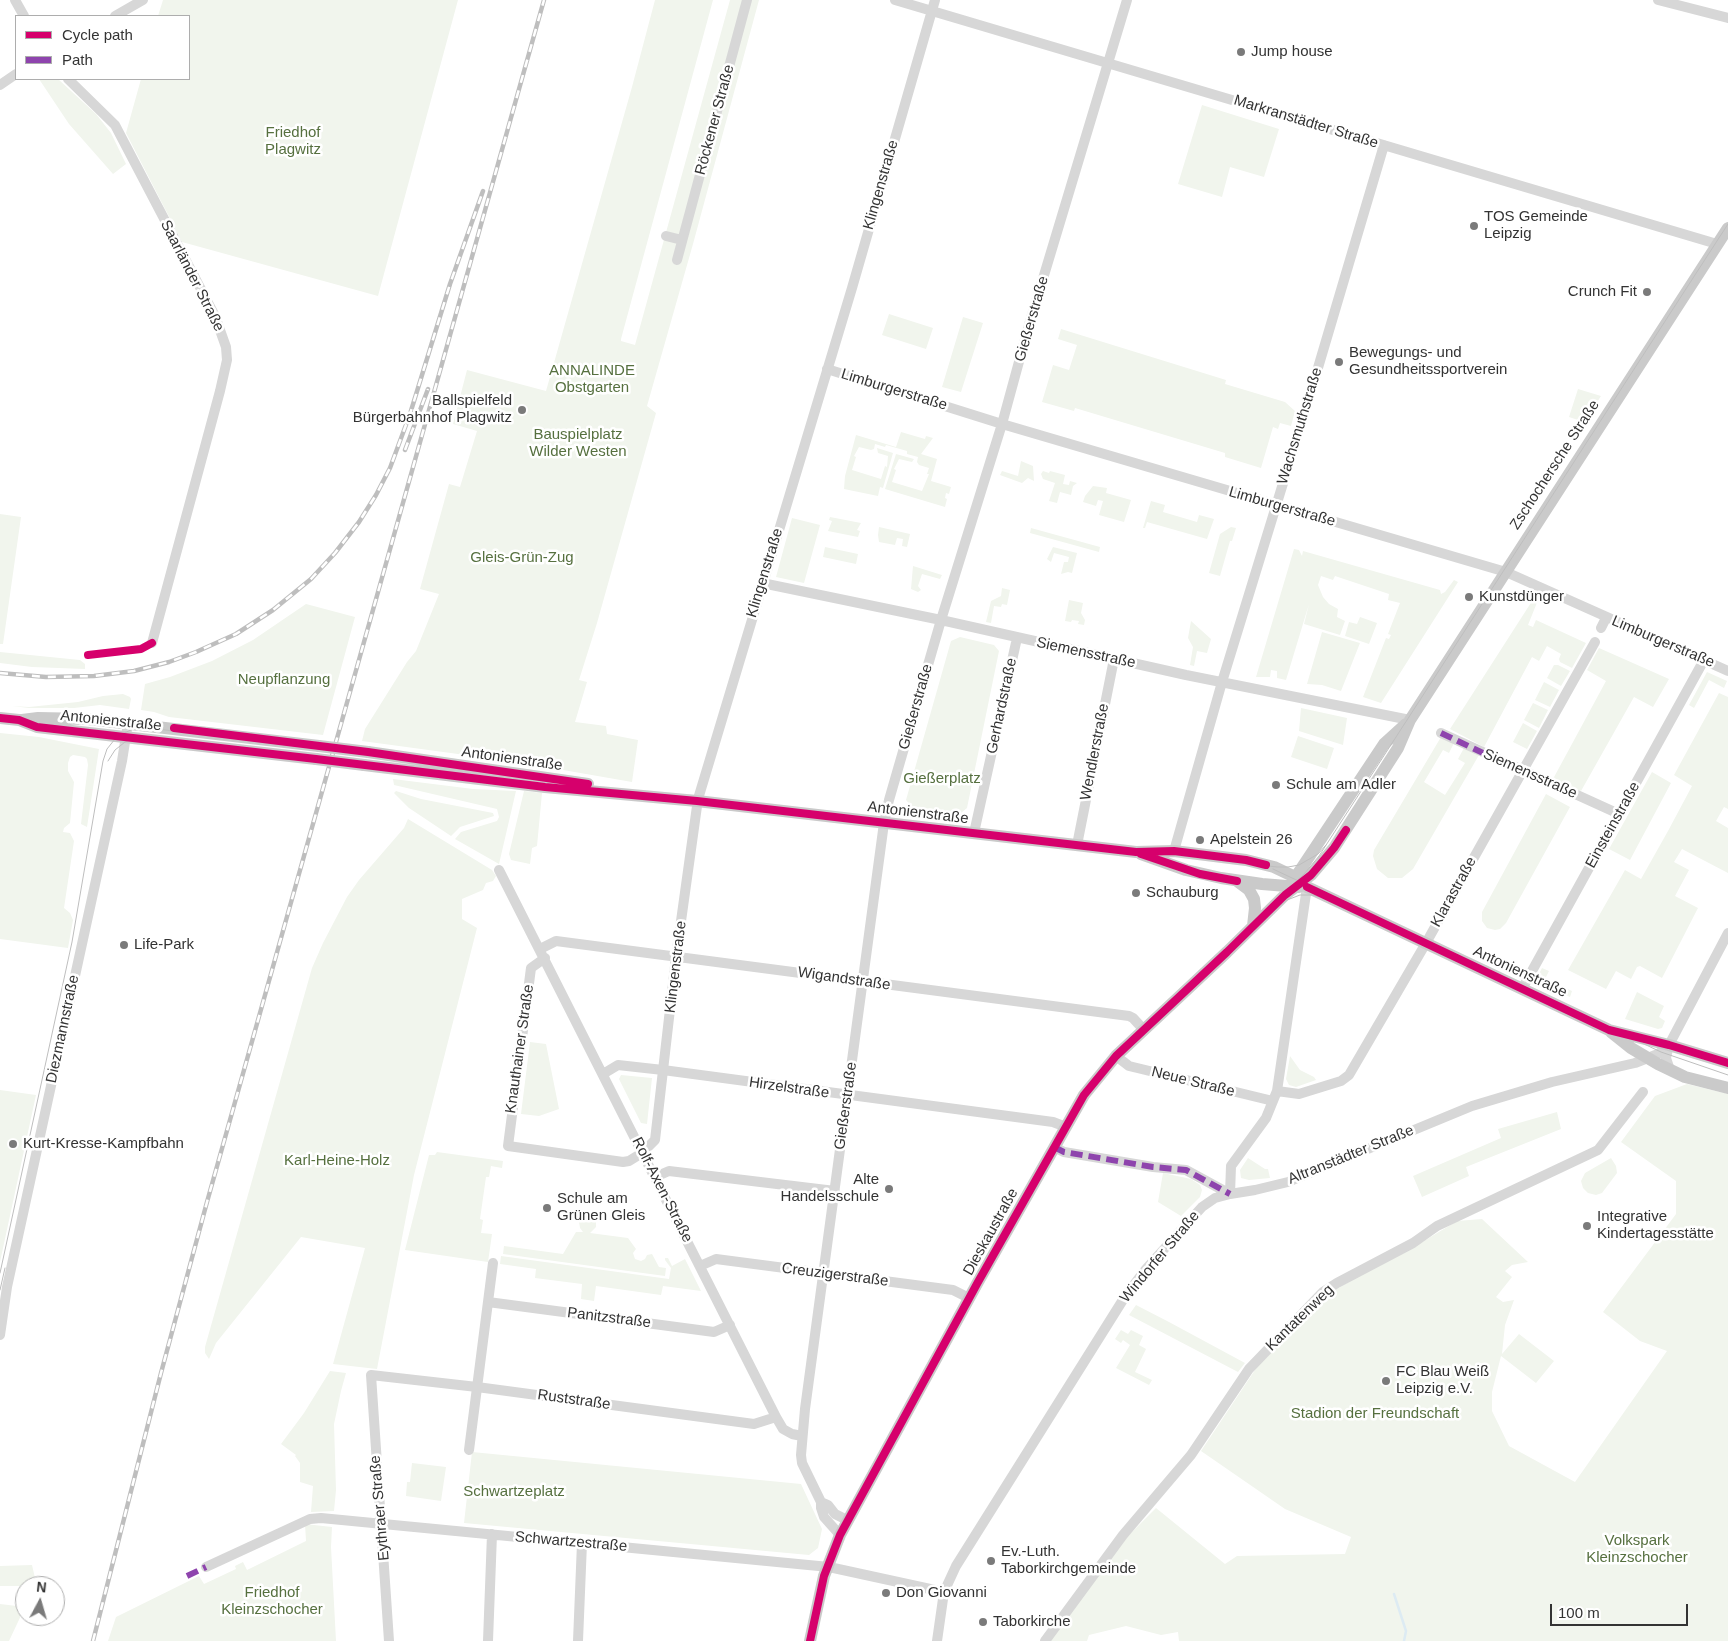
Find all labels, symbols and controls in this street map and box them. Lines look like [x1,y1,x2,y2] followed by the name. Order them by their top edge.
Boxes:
[15,15,190,80] legend
[62,26,133,43] text: Cycle path
[1251,43,1333,61] place label: Jump house
[1235,46,1247,58] marker: Jump house
[62,51,93,68] text: Path
[692,63,738,177] street label: Röckener Straße
[1232,91,1380,153] street label: Markranstädter Straße
[265,124,321,159] park label: Friedhof Plagwitz
[860,138,902,232] street label: Klingenstraße
[1484,208,1588,243] place label: TOS Gemeinde Leipzig
[156,217,228,335] street label: Saarländer Straße
[1468,220,1480,232] marker: TOS Gemeinde Leipzig
[1011,274,1053,364] street label: Gießerstraße
[1568,283,1637,301] place label: Crunch Fit
[1641,286,1653,298] marker: Crunch Fit
[1349,344,1507,379] place label: Bewegungs- und Gesundheitssportverein
[1333,356,1345,368] marker: Bewegungs- und Gesundheitssportverein
[549,362,635,397] park label: ANNALINDE Obstgarten
[839,365,949,415] street label: Limburgerstraße
[1274,365,1326,487] street label: Wachsmuthstraße
[353,392,512,427] place label: Ballspielfeld Bürgerbahnhof Plagwitz
[1506,397,1604,533] street label: Zschochersche Straße
[516,404,528,416] marker: Ballspielfeld Bürgerbahnhof Plagwitz
[529,426,627,461] park label: Bauspielplatz Wilder Westen
[1227,483,1337,531] street label: Limburgerstraße
[743,526,787,620] street label: Klingenstraße
[470,549,574,567] park label: Gleis-Grün-Zug
[1479,588,1564,606] place label: Kunstdünger
[1463,591,1475,603] marker: Kunstdünger
[1609,612,1717,672] street label: Limburgerstraße
[1035,634,1137,672] street label: Siemensstraße
[983,656,1021,756] street label: Gerhardstraße
[895,662,937,752] street label: Gießerstraße
[238,671,330,689] park label: Neupflanzung
[1077,702,1113,802] street label: Wendlerstraße
[59,707,163,735] street label: Antonienstraße
[460,743,564,775] street label: Antonienstraße
[1480,745,1580,803] street label: Siemensstraße
[903,770,981,788] park label: Gießerplatz
[1286,776,1396,794] place label: Schule am Adler
[1270,779,1282,791] marker: Schule am Adler
[1582,779,1644,871] street label: Einsteinstraße
[866,798,970,828] street label: Antonienstraße
[1210,831,1293,849] place label: Apelstein 26
[1194,834,1206,846] marker: Apelstein 26
[1427,854,1481,930] street label: Klarastraße
[1146,884,1219,902] place label: Schauburg
[1130,887,1142,899] marker: Schauburg
[661,920,691,1014] street label: Klingenstraße
[134,936,194,954] place label: Life-Park
[118,939,130,951] marker: Life-Park
[1470,942,1570,1002] street label: Antonienstraße
[797,964,891,994] street label: Wigandstraße
[43,973,83,1085] street label: Diezmannstraße
[502,983,538,1115] street label: Knauthainer Straße
[831,1061,861,1151] street label: Gießerstraße
[1150,1063,1236,1101] street label: Neue Straße
[748,1073,830,1103] street label: Hirzelstraße
[1285,1122,1417,1188] street label: Altranstädter Straße
[628,1134,696,1246] street label: Rolf-Axen-Straße
[23,1135,184,1153] place label: Kurt-Kresse-Kampfbahn
[7,1138,19,1150] marker: Kurt-Kresse-Kampfbahn
[284,1152,390,1170] park label: Karl-Heine-Holz
[781,1171,879,1206] place label: Alte Handelsschule
[883,1183,895,1195] marker: Alte Handelsschule
[960,1185,1022,1279] street label: Dieskaustraße
[557,1190,645,1225] place label: Schule am Grünen Gleis
[541,1202,553,1214] marker: Schule am Grünen Gleis
[1116,1207,1204,1307] street label: Windorfer Straße
[1597,1208,1714,1243] place label: Integrative Kindertagesstätte
[1581,1220,1593,1232] marker: Integrative Kindertagesstätte
[781,1260,889,1290] street label: Creuzigerstraße
[1262,1281,1338,1355] street label: Kantatenweg
[566,1304,652,1332] street label: Panitzstraße
[1396,1363,1489,1398] place label: FC Blau Weiß Leipzig e.V.
[1380,1375,1392,1387] marker: FC Blau Weiß Leipzig e.V.
[536,1386,612,1414] street label: Ruststraße
[1291,1405,1459,1423] park label: Stadion der Freundschaft
[366,1454,394,1562] street label: Eythraer Straße
[463,1483,565,1501] park label: Schwartzeplatz
[514,1528,628,1556] street label: Schwartzestraße
[1586,1532,1688,1567] park label: Volkspark Kleinzschocher
[1001,1543,1136,1578] place label: Ev.-Luth. Taborkirchgemeinde
[985,1555,997,1567] marker: Ev.-Luth. Taborkirchgemeinde
[15,1576,65,1626] north arrow
[36,1579,47,1596] text: N
[221,1584,323,1619] park label: Friedhof Kleinzschocher
[896,1584,987,1602] place label: Don Giovanni
[880,1587,892,1599] marker: Don Giovanni
[1553,1594,1690,1626] scale bar
[1558,1604,1600,1621] text: 100 m
[993,1613,1071,1631] place label: Taborkirche
[977,1616,989,1628] marker: Taborkirche

